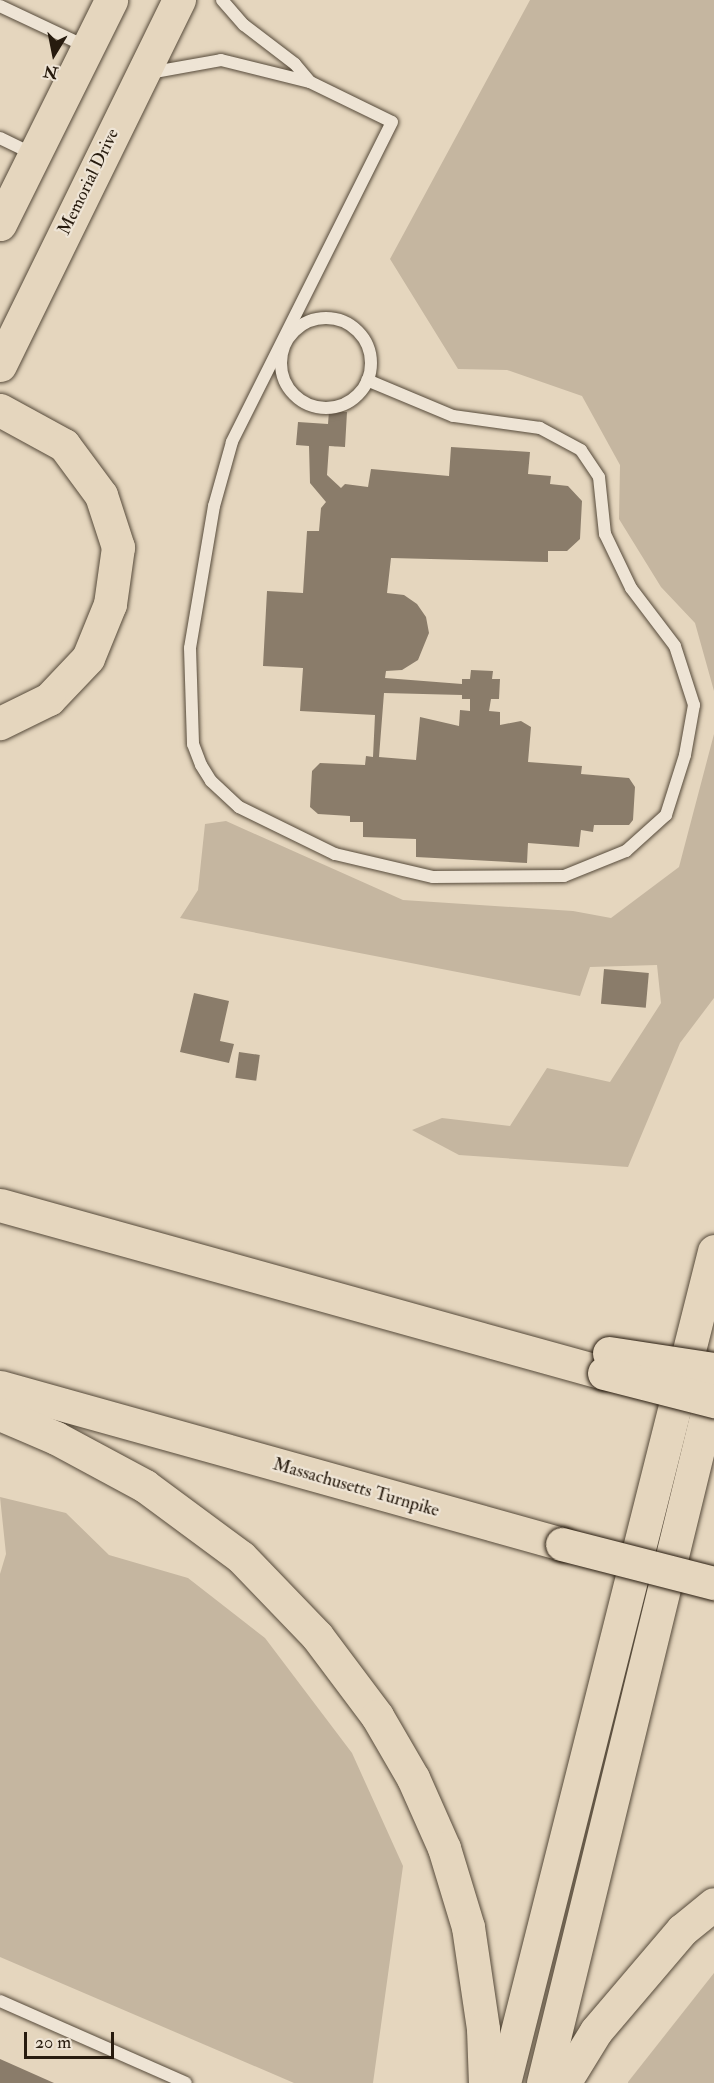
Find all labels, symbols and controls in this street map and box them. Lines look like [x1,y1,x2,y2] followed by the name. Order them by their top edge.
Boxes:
[24,24,84,84] north arrow
[42,61,60,83] text: N
[54,125,124,239] street label: Memorial Drive
[270,1454,442,1522] street label: Massachusetts Turnpike
[27,2020,117,2058] scale bar
[35,2031,71,2054] text: 20 m

